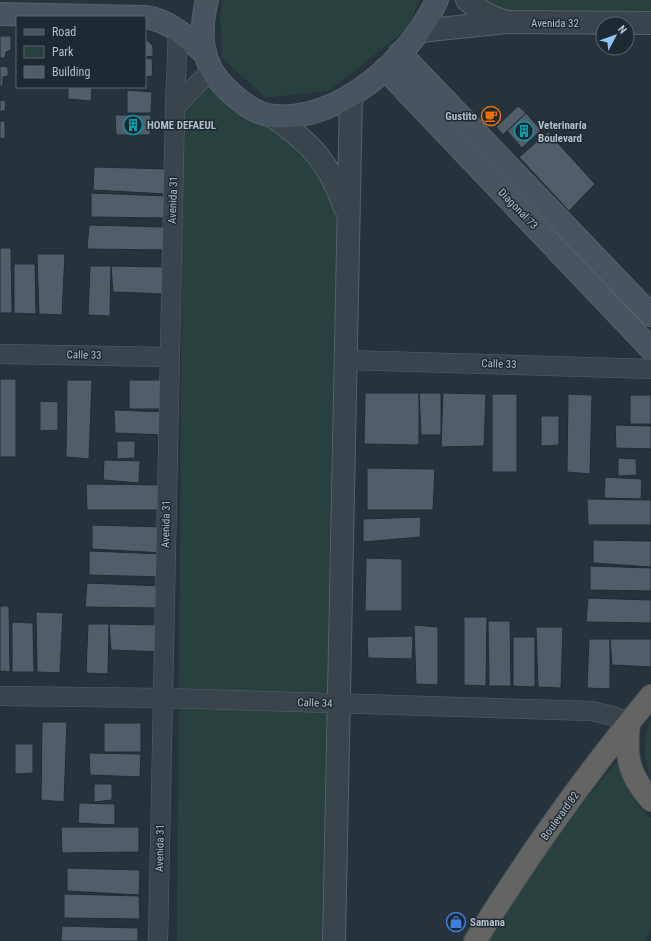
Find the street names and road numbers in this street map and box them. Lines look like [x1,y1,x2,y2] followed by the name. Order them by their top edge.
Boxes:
[531,17,579,30] street label: Avenida 32
[166,176,180,224] street label: Avenida 31
[495,186,541,232] street label: Diagonal 73
[66,348,102,362] street label: Calle 33
[481,357,517,371] street label: Calle 33
[159,500,173,548] street label: Avenida 31
[297,696,333,710] street label: Calle 34
[538,789,582,843] street label: Boulevard 82
[153,824,167,872] street label: Avenida 31

